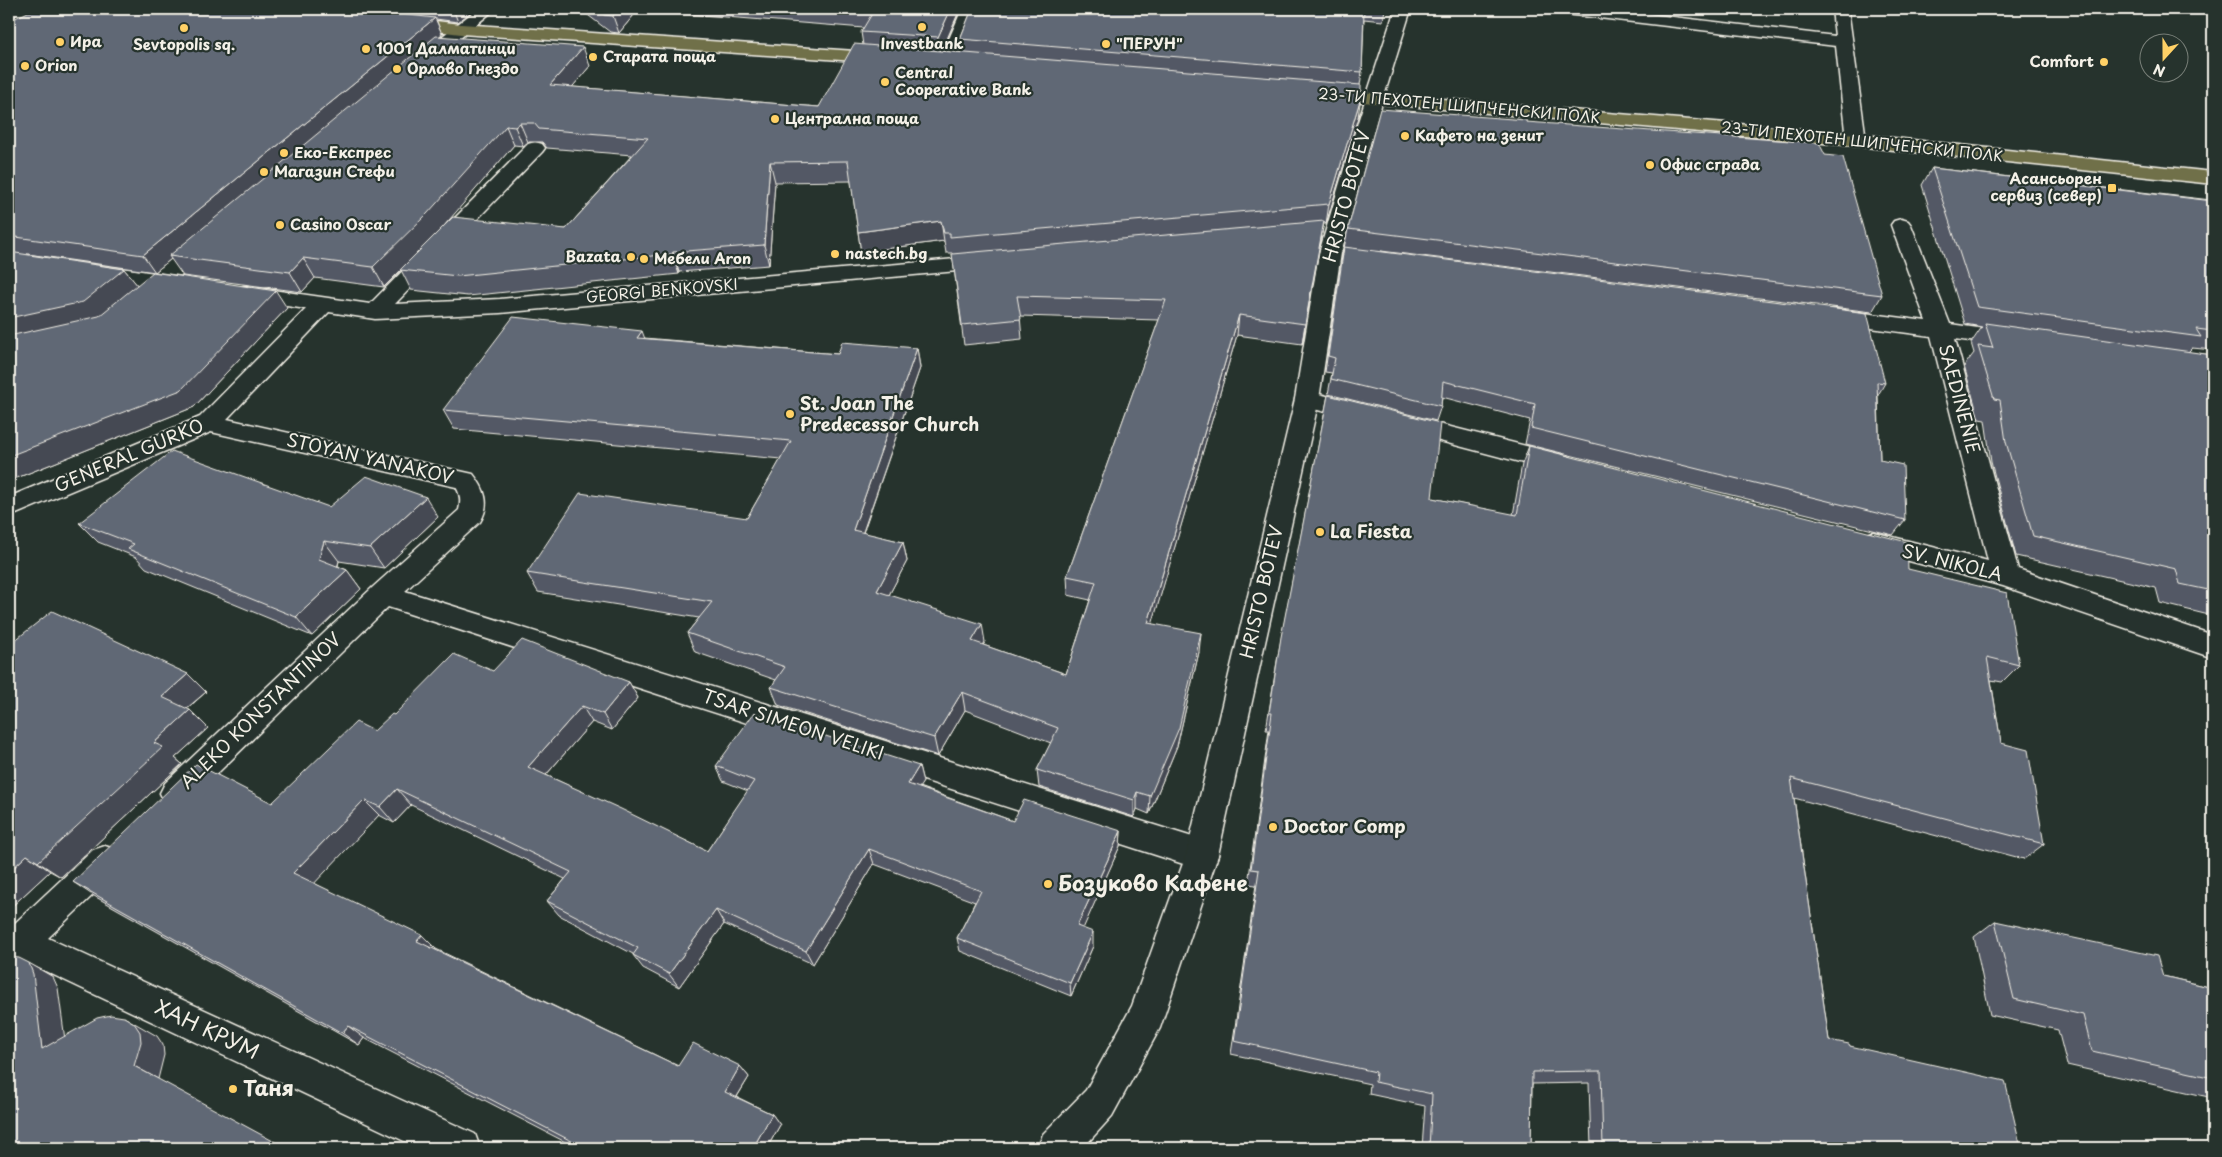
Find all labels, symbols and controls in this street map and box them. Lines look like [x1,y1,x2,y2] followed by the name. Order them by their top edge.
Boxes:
[916,21,928,33] marker: Investbank
[178,22,190,34] marker: Sevtopolis sq.
[70,29,103,52] place label: Ира
[880,31,964,54] place label: Investbank
[1116,31,1183,54] place label: "ПЕРУН"
[133,32,235,55] place label: Sevtopolis sq.
[2140,32,2190,82] north arrow
[54,36,66,48] marker: Ира
[376,36,516,59] place label: 1001 Далматинци
[1100,38,1112,50] marker: "ПЕРУН"
[360,43,372,55] marker: 1001 Далматинци
[603,44,716,67] place label: Старата поща
[2030,49,2094,72] place label: Comfort
[587,51,599,63] marker: Старата поща
[35,53,77,76] place label: Orion
[407,56,519,79] place label: Орлово Гнездо
[2098,56,2110,68] marker: Comfort
[2150,59,2168,82] text: N
[19,60,31,72] marker: Orion
[895,60,1031,100] place label: Central Cooperative Bank
[391,63,403,75] marker: Орлово Гнездо
[879,76,891,88] marker: Central Cooperative Bank
[1317,81,1601,128] street label: 23-ТИ ПЕХОТЕН ШИПЧЕНСКИ ПОЛК
[785,106,919,129] place label: Централна поща
[769,113,781,125] marker: Централна поща
[1720,114,2004,167] street label: 23-ТИ ПЕХОТЕН ШИПЧЕНСКИ ПОЛК
[1415,123,1545,146] place label: Кафето на зенит
[1315,126,1376,265] street label: HRISTO BOTEV
[1399,130,1411,142] marker: Кафето на зенит
[294,140,391,163] place label: Еко-Експрес
[278,147,290,159] marker: Еко-Експрес
[1660,152,1761,175] place label: Офис сграда
[274,159,395,182] place label: Магазин Стефи
[1644,159,1656,171] marker: Офис сграда
[258,166,270,178] marker: Магазин Стефи
[1990,166,2102,206] place label: Асансьорен сервиз (север)
[2106,182,2118,194] marker: Асансьорен сервиз (север)
[290,212,391,235] place label: Casino Oscar
[274,219,286,231] marker: Casino Oscar
[845,241,927,264] place label: nastech.bg
[565,244,622,267] place label: Bazata
[654,246,751,269] place label: Мебели Aron
[829,248,841,260] marker: nastech.bg
[625,251,637,263] marker: Bazata
[638,253,650,265] marker: Мебели Aron
[585,271,739,308] street label: GEORGI BENKOVSKI
[1933,341,1988,457] street label: SAEDINENIE
[800,389,979,437] place label: St. Joan The Predecessor Church
[784,408,796,420] marker: St. Joan The Predecessor Church
[49,411,207,498] street label: GENERAL GURKO
[284,425,457,490] street label: STOYAN YANAKOV
[1330,517,1412,544] place label: La Fiesta
[1232,522,1289,661] street label: HRISTO BOTEV
[1314,526,1326,538] marker: La Fiesta
[1899,536,2005,587] street label: SV. NIKOLA
[173,625,347,794] street label: ALEKO KONSTANTINOV
[699,681,888,766] street label: TSAR SIMEON VELIKI
[1283,812,1406,839] place label: Doctor Comp
[1267,821,1279,833] marker: Doctor Comp
[1058,866,1248,898] place label: Бозуково Кафене
[1042,878,1054,890] marker: Бозуково Кафене
[150,990,265,1066] street label: ХАН КРУМ
[243,1071,294,1103] place label: Таня
[227,1083,239,1095] marker: Таня

